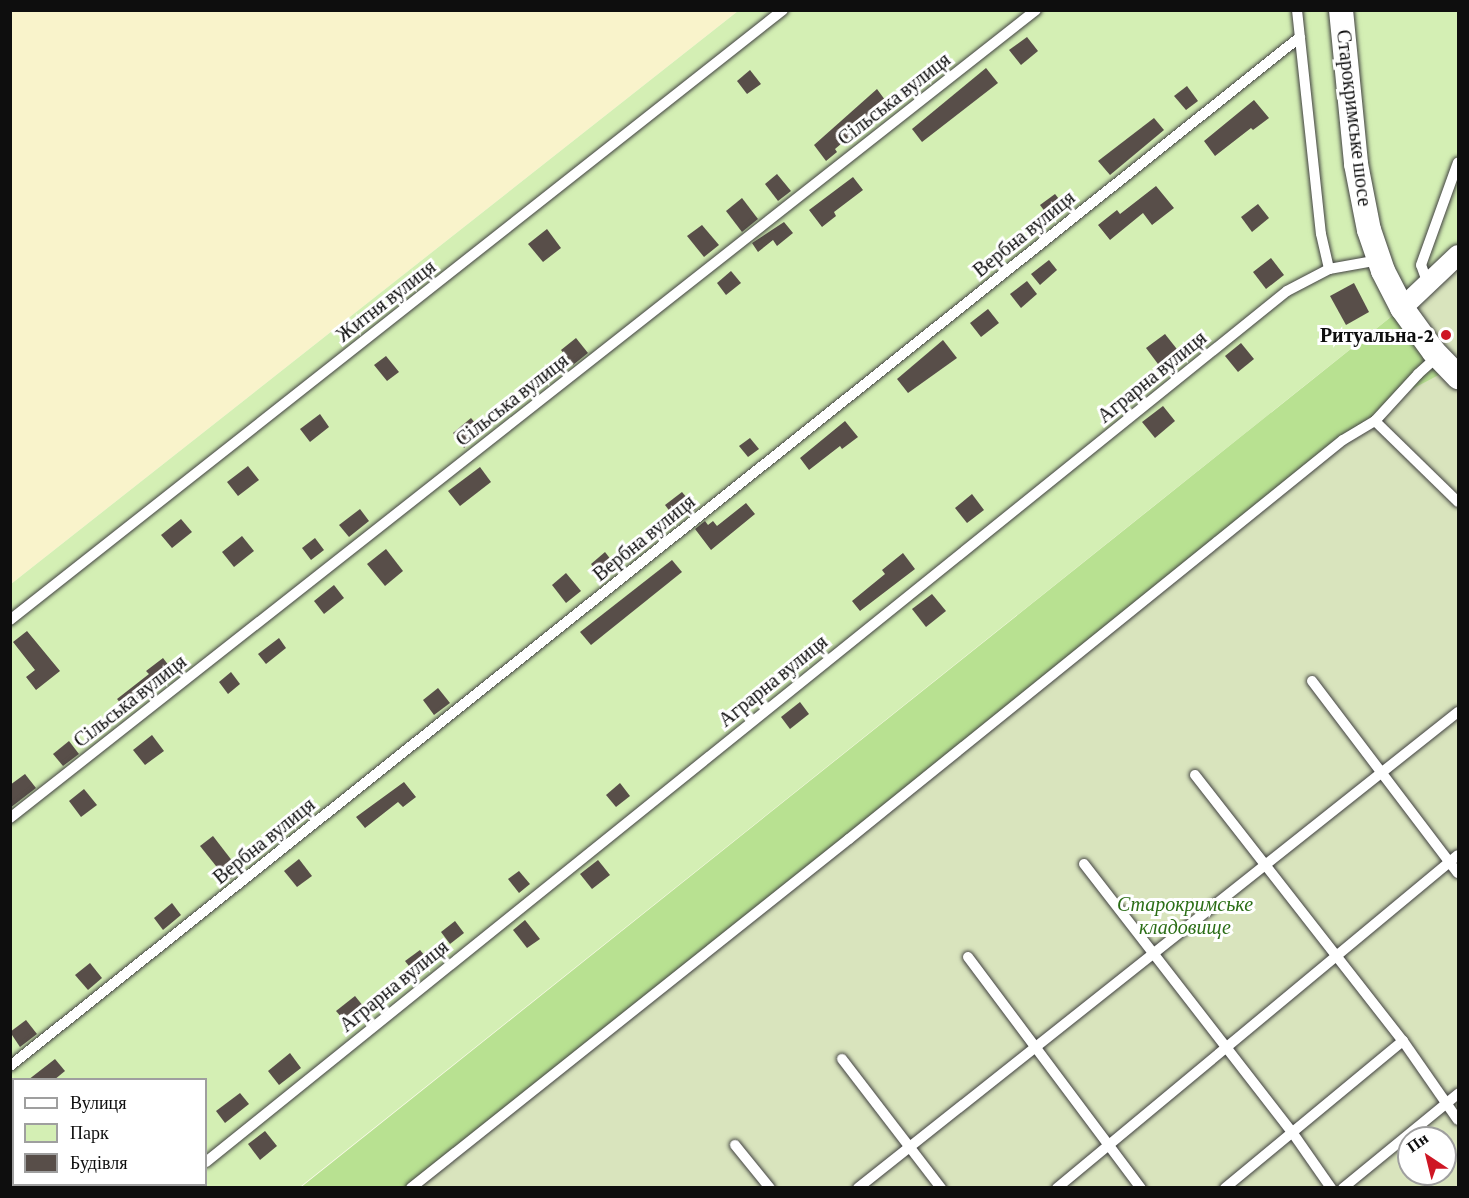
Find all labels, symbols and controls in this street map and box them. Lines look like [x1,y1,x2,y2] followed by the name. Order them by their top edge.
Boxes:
[1331,28,1377,208] street label: Старокримське шосе
[833,48,955,150] street label: Сільська вулиця
[968,186,1080,282] street label: Вербна вулиця
[332,255,440,347] street label: Житня вулиця
[1320,323,1434,347] place label: Ритуальна-2
[1093,326,1211,428] street label: Аграрна вулиця
[1439,328,1453,342] marker: Ритуальна-2
[451,349,573,451] street label: Сільська вулиця
[588,490,700,586] street label: Вербна вулиця
[714,630,832,732] street label: Аграрна вулиця
[69,650,191,752] street label: Сільська вулиця
[208,793,320,889] street label: Вербна вулиця
[1117,893,1253,940] park label: Старокримське кладовище
[335,935,453,1037] street label: Аграрна вулиця
[12,1078,207,1186] legend
[70,1093,127,1113] text: Вулиця
[70,1123,109,1143] text: Парк
[1397,1126,1457,1186] north arrow
[1404,1129,1431,1156] text: Пн
[70,1153,127,1173] text: Будівля

